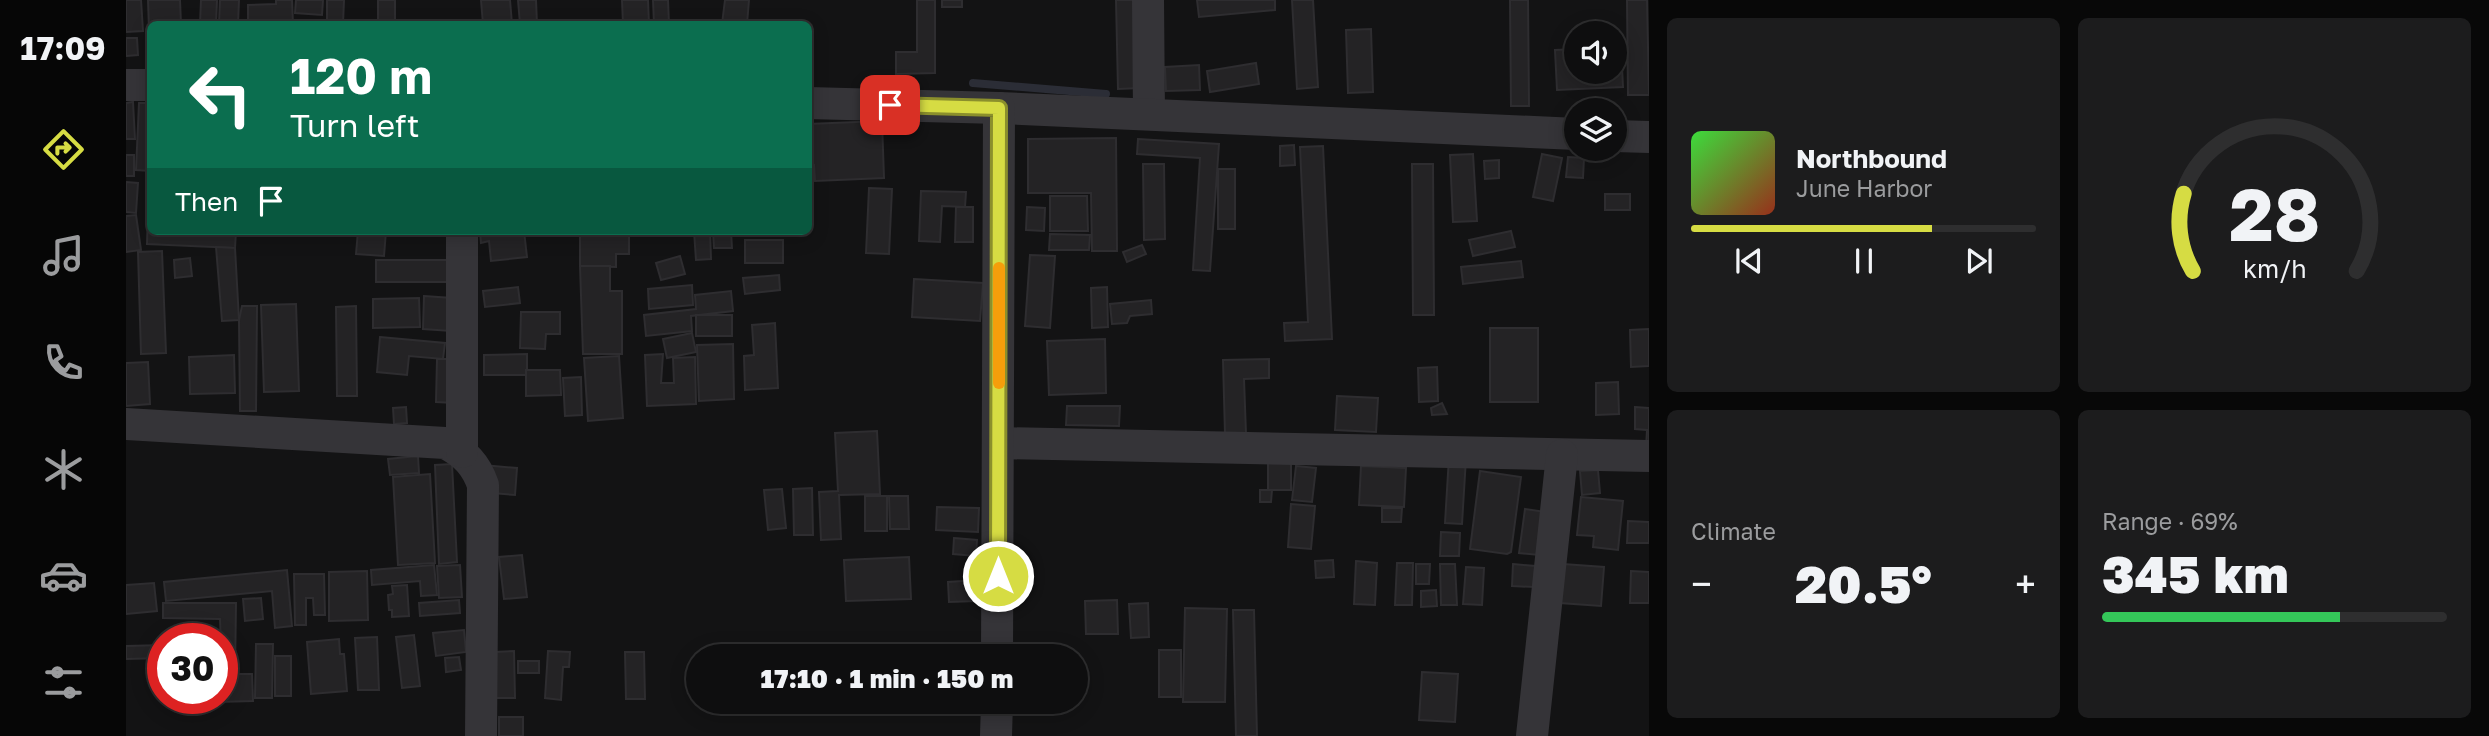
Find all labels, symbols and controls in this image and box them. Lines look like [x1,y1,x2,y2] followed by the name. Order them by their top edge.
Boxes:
[1564,21,1627,161] map controls
[1564,21,1627,84] button: sound
[20,29,106,67] text: 17:09
[290,46,432,105] text: 120 m
[175,49,266,140] icon: left
[860,75,920,135] pin
[871,86,909,124] icon: arrive
[1564,98,1627,161] button: layers
[290,106,419,144] text: Turn left
[39,125,88,174] icon: directions
[1796,143,1947,174] text: Northbound
[2229,171,2320,258] text: 28
[1796,174,1932,202] text: June Harbor
[252,182,290,220] icon: arrive
[175,186,238,217] text: Then
[39,231,88,280] icon: music
[1730,242,1768,280] icon: previous
[1845,242,1883,280] icon: pause
[1960,242,1998,280] icon: next
[2243,253,2306,284] text: km/h
[39,338,88,387] icon: phone
[39,445,88,494] icon: climate
[2102,507,2238,535] text: Range · 69%
[1691,517,1776,545] text: Climate
[961,539,1035,613] position arrow
[2102,542,2289,604] text: 345 km
[39,551,88,600] icon: car
[1795,552,1932,614] text: 20.5°
[1691,561,1712,606] text: −
[2015,561,2036,606] text: +
[147,623,238,714] speed limit sign: 30
[39,658,88,707] icon: filters
[760,663,1014,694] text: 17:10 · 1 min · 150 m

